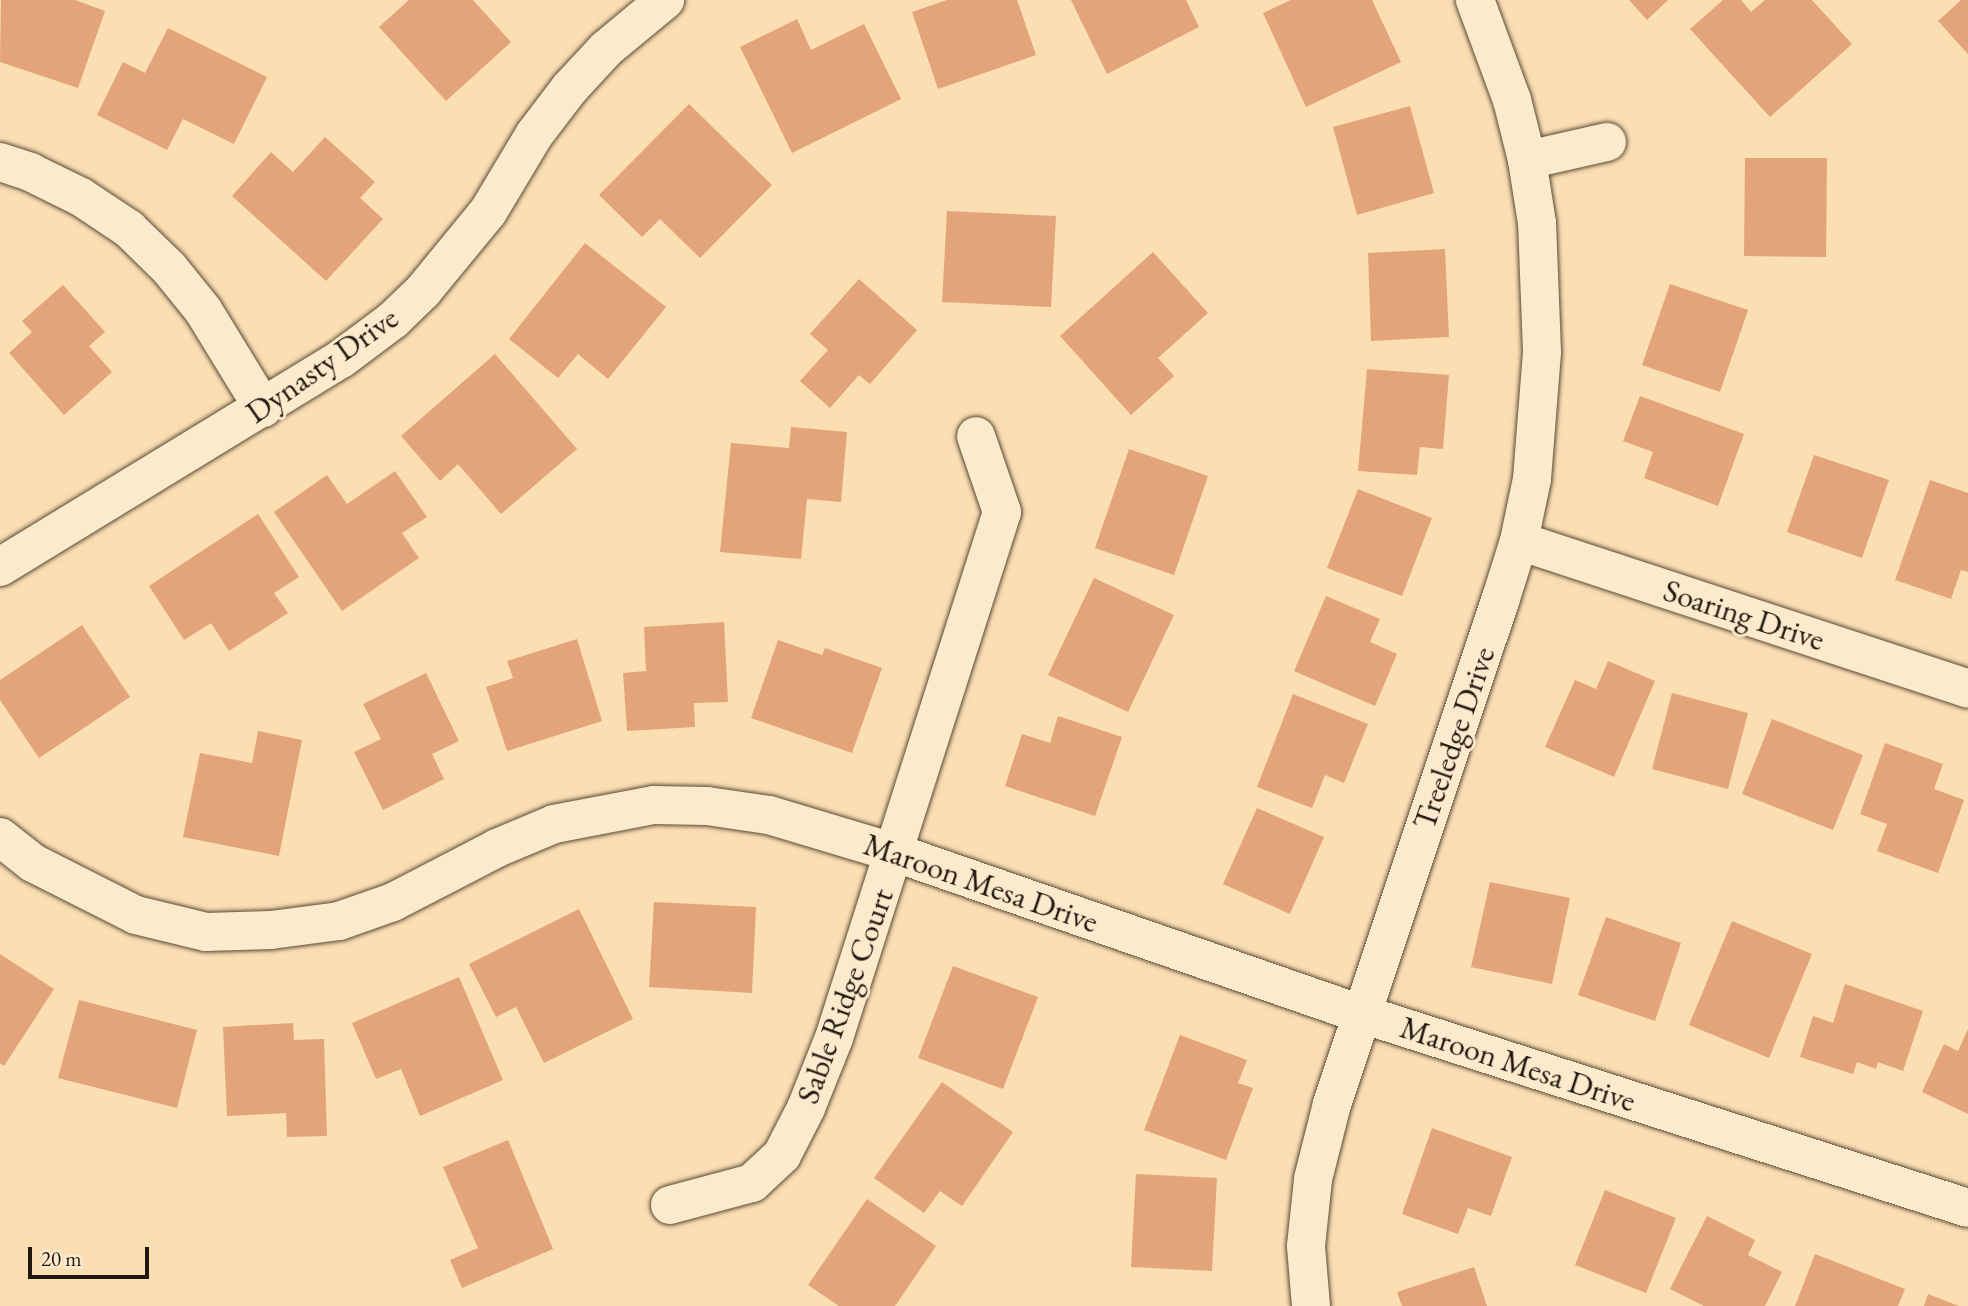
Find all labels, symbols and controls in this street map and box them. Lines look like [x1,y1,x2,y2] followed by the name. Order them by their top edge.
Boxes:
[239,299,405,431] street label: Dynasty Drive
[1659,571,1829,659] street label: Soaring Drive
[1405,642,1503,834] street label: Treeledge Drive
[859,825,1103,941] street label: Maroon Mesa Drive
[788,883,902,1109] street label: Sable Ridge Court
[1395,1008,1641,1120] street label: Maroon Mesa Drive
[32,1232,152,1276] scale bar
[41,1245,82,1272] text: 20 m

